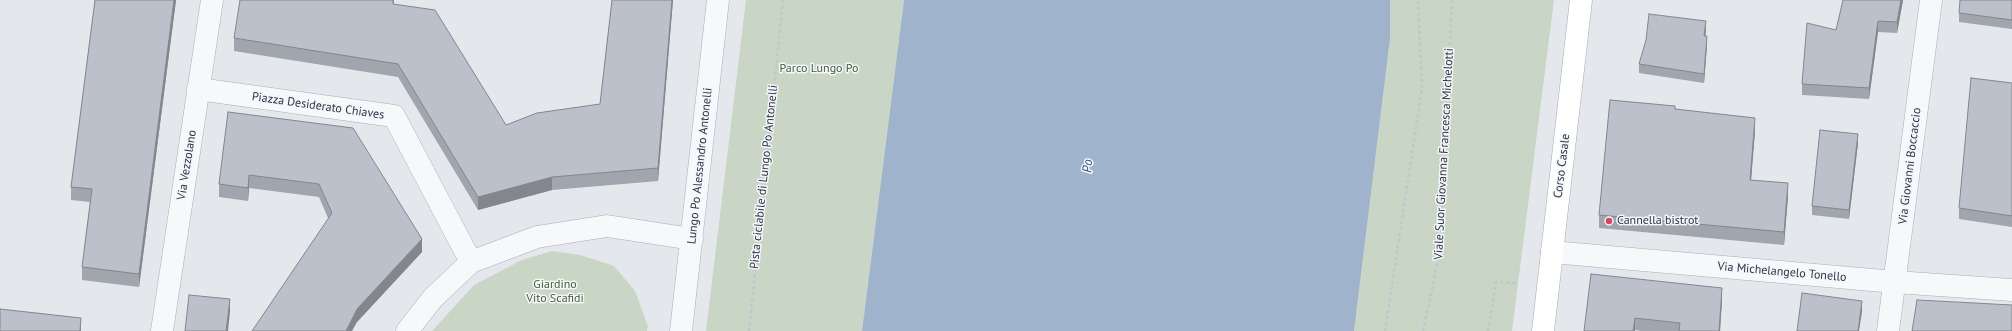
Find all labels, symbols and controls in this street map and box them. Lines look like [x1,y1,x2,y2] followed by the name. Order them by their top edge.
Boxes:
[1431,48,1457,260] street label: Viale Suor Giovanna Francesca Michelotti
[780,62,858,76] park label: Parco Lungo Po
[747,84,781,270] street label: Pista ciclabile di Lungo Po Antonelli
[685,87,715,245] street label: Lungo Po Alessandro Antonelli
[251,90,385,122] street label: Piazza Desiderato Chiaves
[1896,107,1924,225] street label: Via Giovanni Boccaccio
[174,129,200,201] street label: Via Vezzolano
[1551,133,1573,199] street label: Corso Casale
[1080,159,1096,173] water label: Po
[1617,214,1698,228] place label: Cannella bistrot
[1604,216,1614,226] marker: Cannella bistrot
[1717,259,1847,285] street label: Via Michelangelo Tonello
[526,278,584,306] park label: Giardino Vito Scafidi

